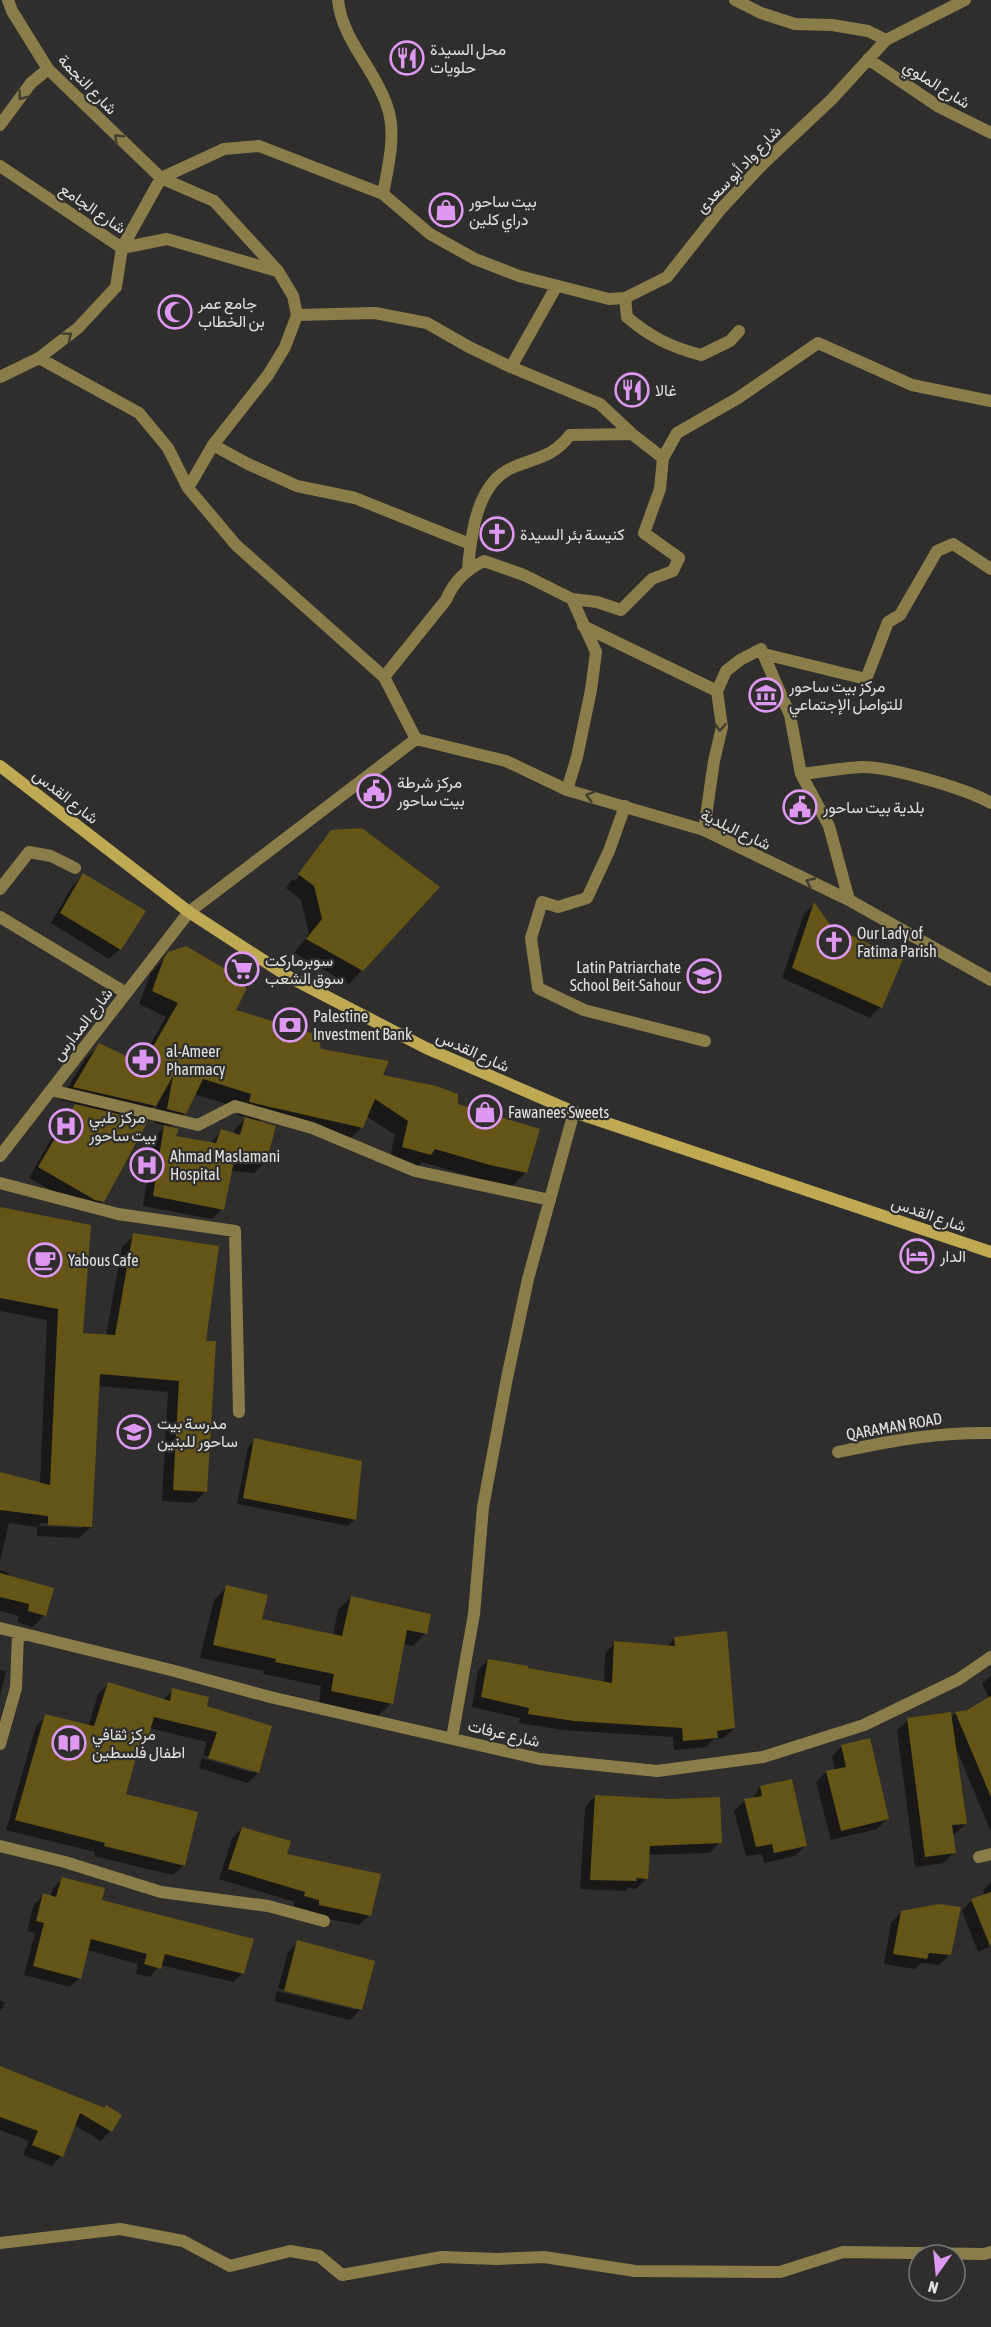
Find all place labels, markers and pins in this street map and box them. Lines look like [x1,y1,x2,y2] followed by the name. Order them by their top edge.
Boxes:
[389,40,425,76] restaurant icon: محل السيدة حلويات
[430,40,506,78] place label: محل السيدة حلويات
[428,192,464,228] shop icon: بيت ساحور دراي كلين
[468,192,537,233] place label: بيت ساحور دراي كلين
[157,294,193,330] mosque icon: جامع عمر بن الخطاب
[197,294,265,332] place label: جامع عمر بن الخطاب
[614,372,650,408] restaurant icon: غالا
[655,381,677,399] place label: غالا
[479,516,515,552] church icon: كنيسة بئر السيدة
[520,525,625,545] place label: كنيسة بئر السيدة
[748,677,784,713] museum icon: مركز بيت ساحور للتواصل الإجتماعي
[788,677,903,718] place label: مركز بيت ساحور للتواصل الإجتماعي
[356,773,392,809] public building icon: مركز شرطة بيت ساحور
[396,773,465,811] place label: مركز شرطة بيت ساحور
[782,789,818,825] public building icon: بلدية بيت ساحور
[822,798,925,818] place label: بلدية بيت ساحور
[816,924,852,960] church icon: Our Lady of Fatima Parish
[857,924,937,960] place label: Our Lady of Fatima Parish
[224,951,260,987] supermarket icon: سوبرماركت سوق الشعب
[265,951,344,989] place label: سوبرماركت سوق الشعب
[570,958,681,994] place label: Latin Patriarchate School Beit-Sahour
[686,958,722,994] school or university icon: Latin Patriarchate School Beit-Sahour
[272,1007,308,1043] bank icon: Palestine Investment Bank
[313,1007,412,1043] place label: Palestine Investment Bank
[125,1042,161,1078] pharmacy icon: al-Ameer Pharmacy
[166,1042,226,1079] place label: al-Ameer Pharmacy
[467,1094,503,1130] shop icon: Fawanees Sweets
[508,1103,609,1121] place label: Fawanees Sweets
[48,1108,84,1144] hospital icon: مركز طبي بيت ساحور
[88,1108,157,1146] place label: مركز طبي بيت ساحور
[129,1147,165,1183] hospital icon: Ahmad Maslamani Hospital
[170,1147,280,1184] place label: Ahmad Maslamani Hospital
[899,1238,935,1274] hotel icon: الدار
[27,1242,63,1278] cafe icon: Yabous Cafe
[939,1247,966,1267] place label: الدار
[68,1251,139,1269] place label: Yabous Cafe
[116,1414,152,1450] school or university icon: مدرسة بيت ساحور للبنين
[157,1414,238,1452] place label: مدرسة بيت ساحور للبنين
[51,1725,87,1761] library icon: مركز ثقافي اطفال فلسطين
[92,1725,185,1763] place label: مركز ثقافي اطفال فلسطين

